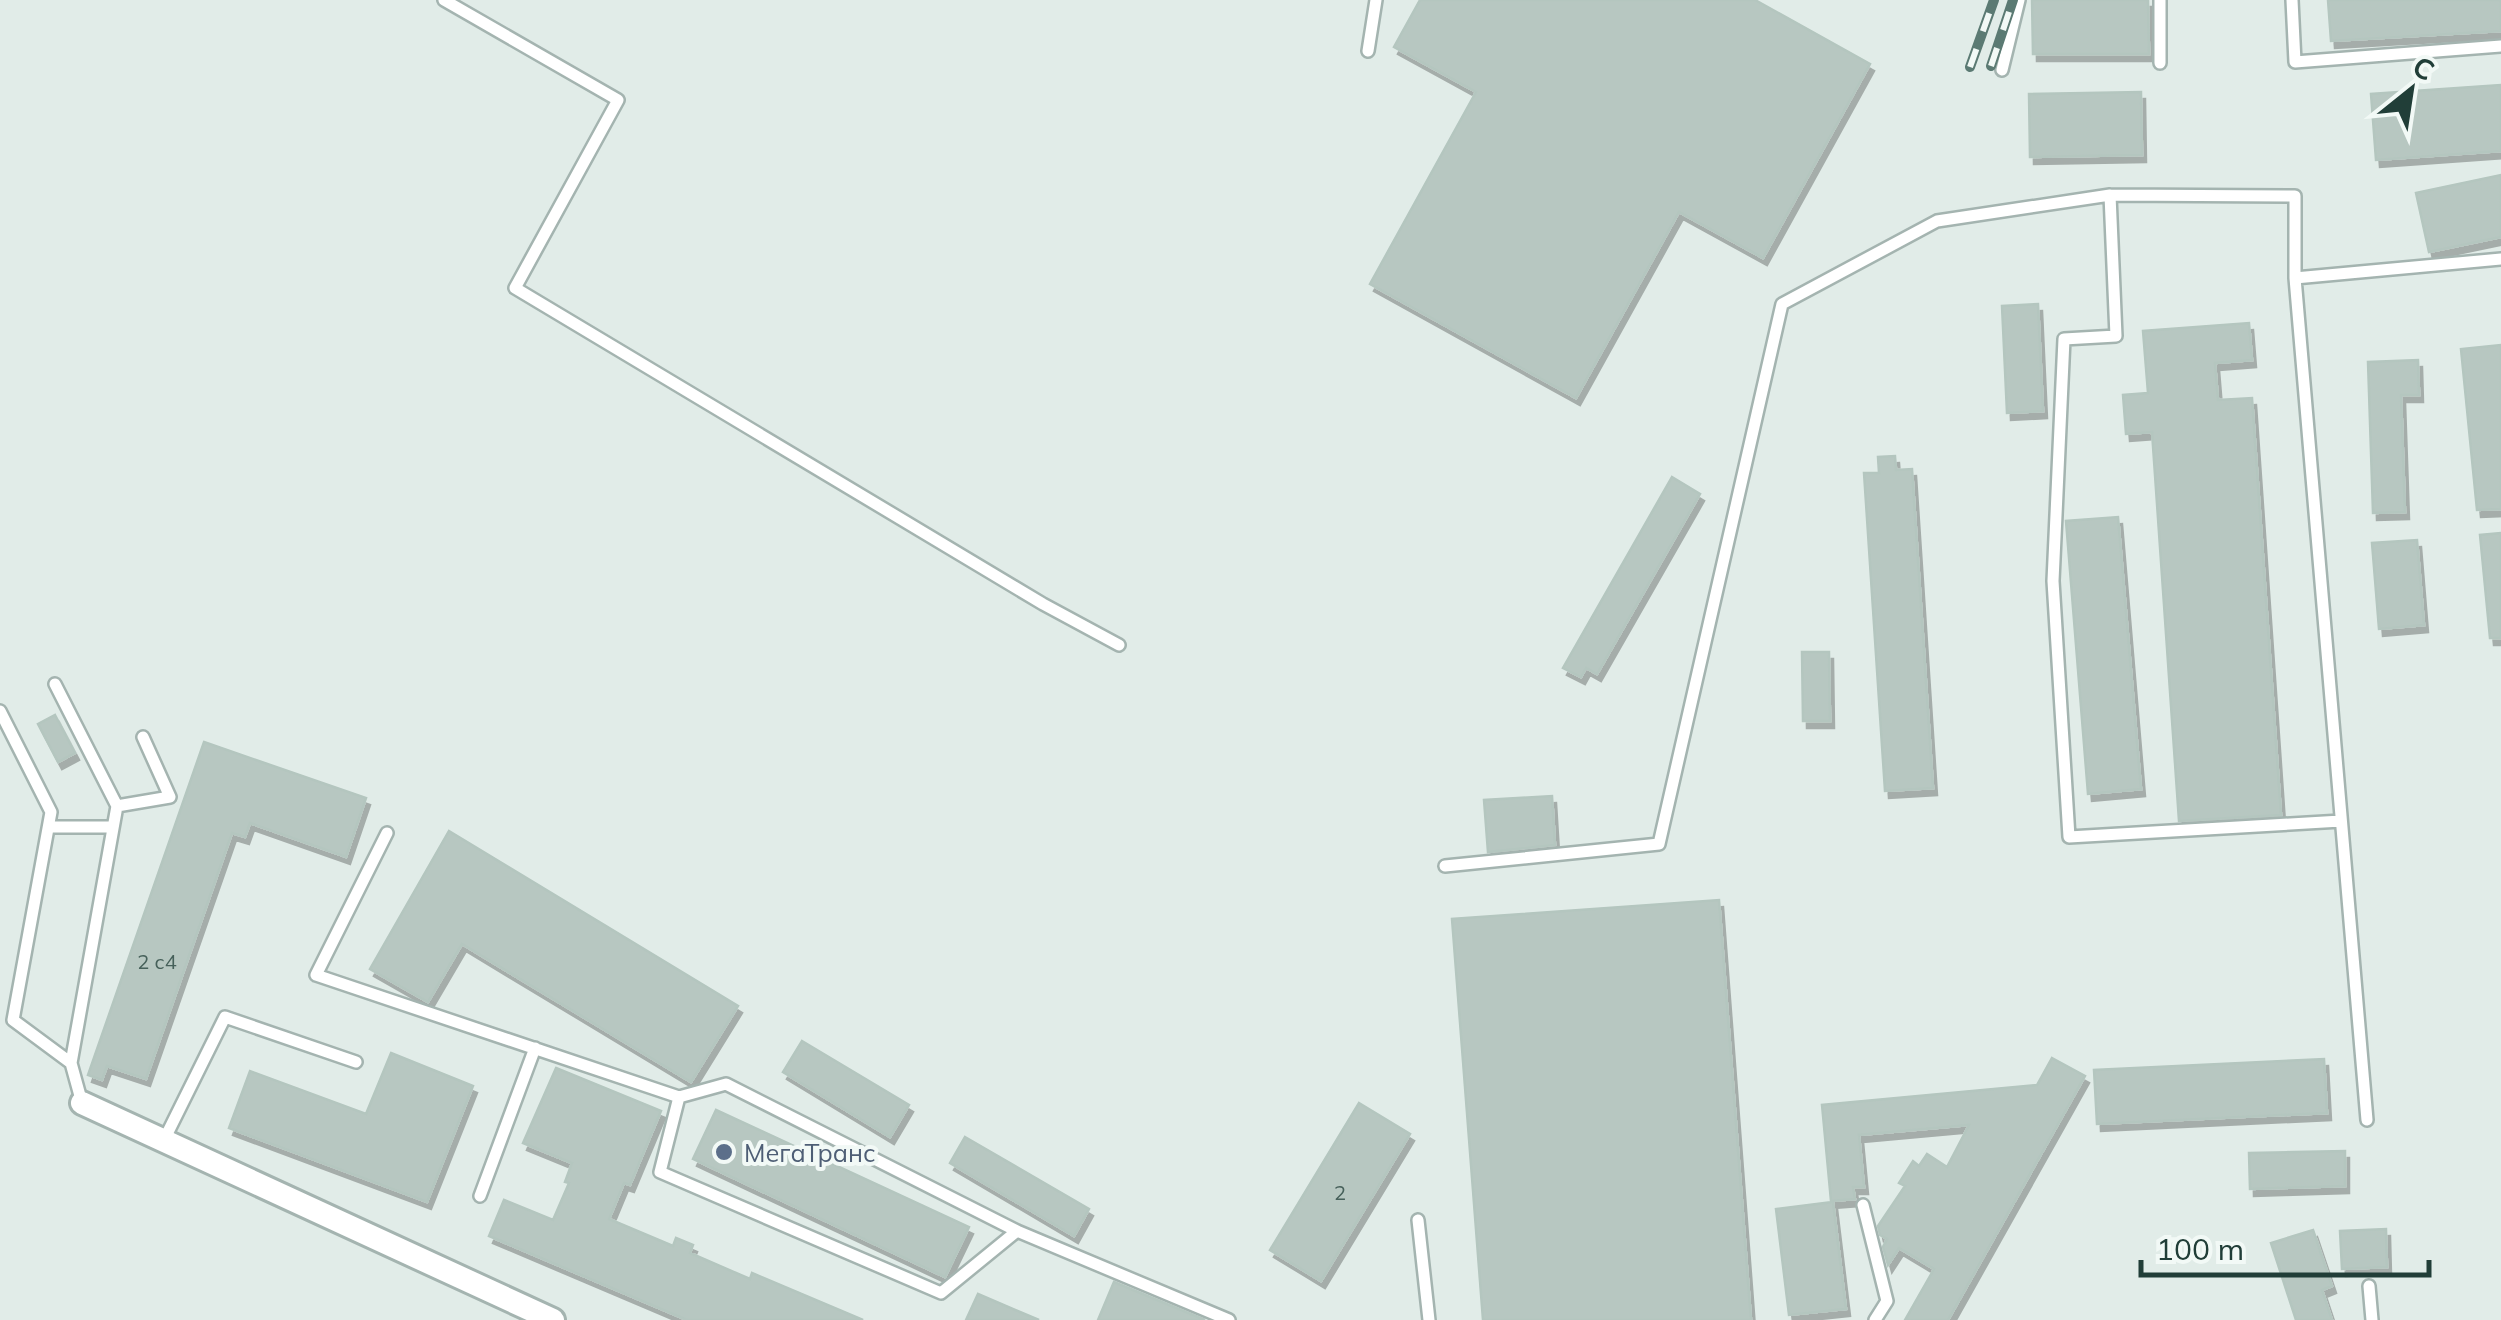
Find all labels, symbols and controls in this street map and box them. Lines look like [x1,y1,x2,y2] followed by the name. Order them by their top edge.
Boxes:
[2361,40,2461,140] north arrow
[2407,48,2441,88] text: С
[137,949,177,974] house number: 2 с4
[744,1137,876,1168] place label: МегаТранс
[713,1141,735,1163] marker: МегаТранс
[1334,1180,1346,1205] house number: 2
[2141,1215,2428,1277] scale bar
[2156,1230,2244,1268] text: 100 m

